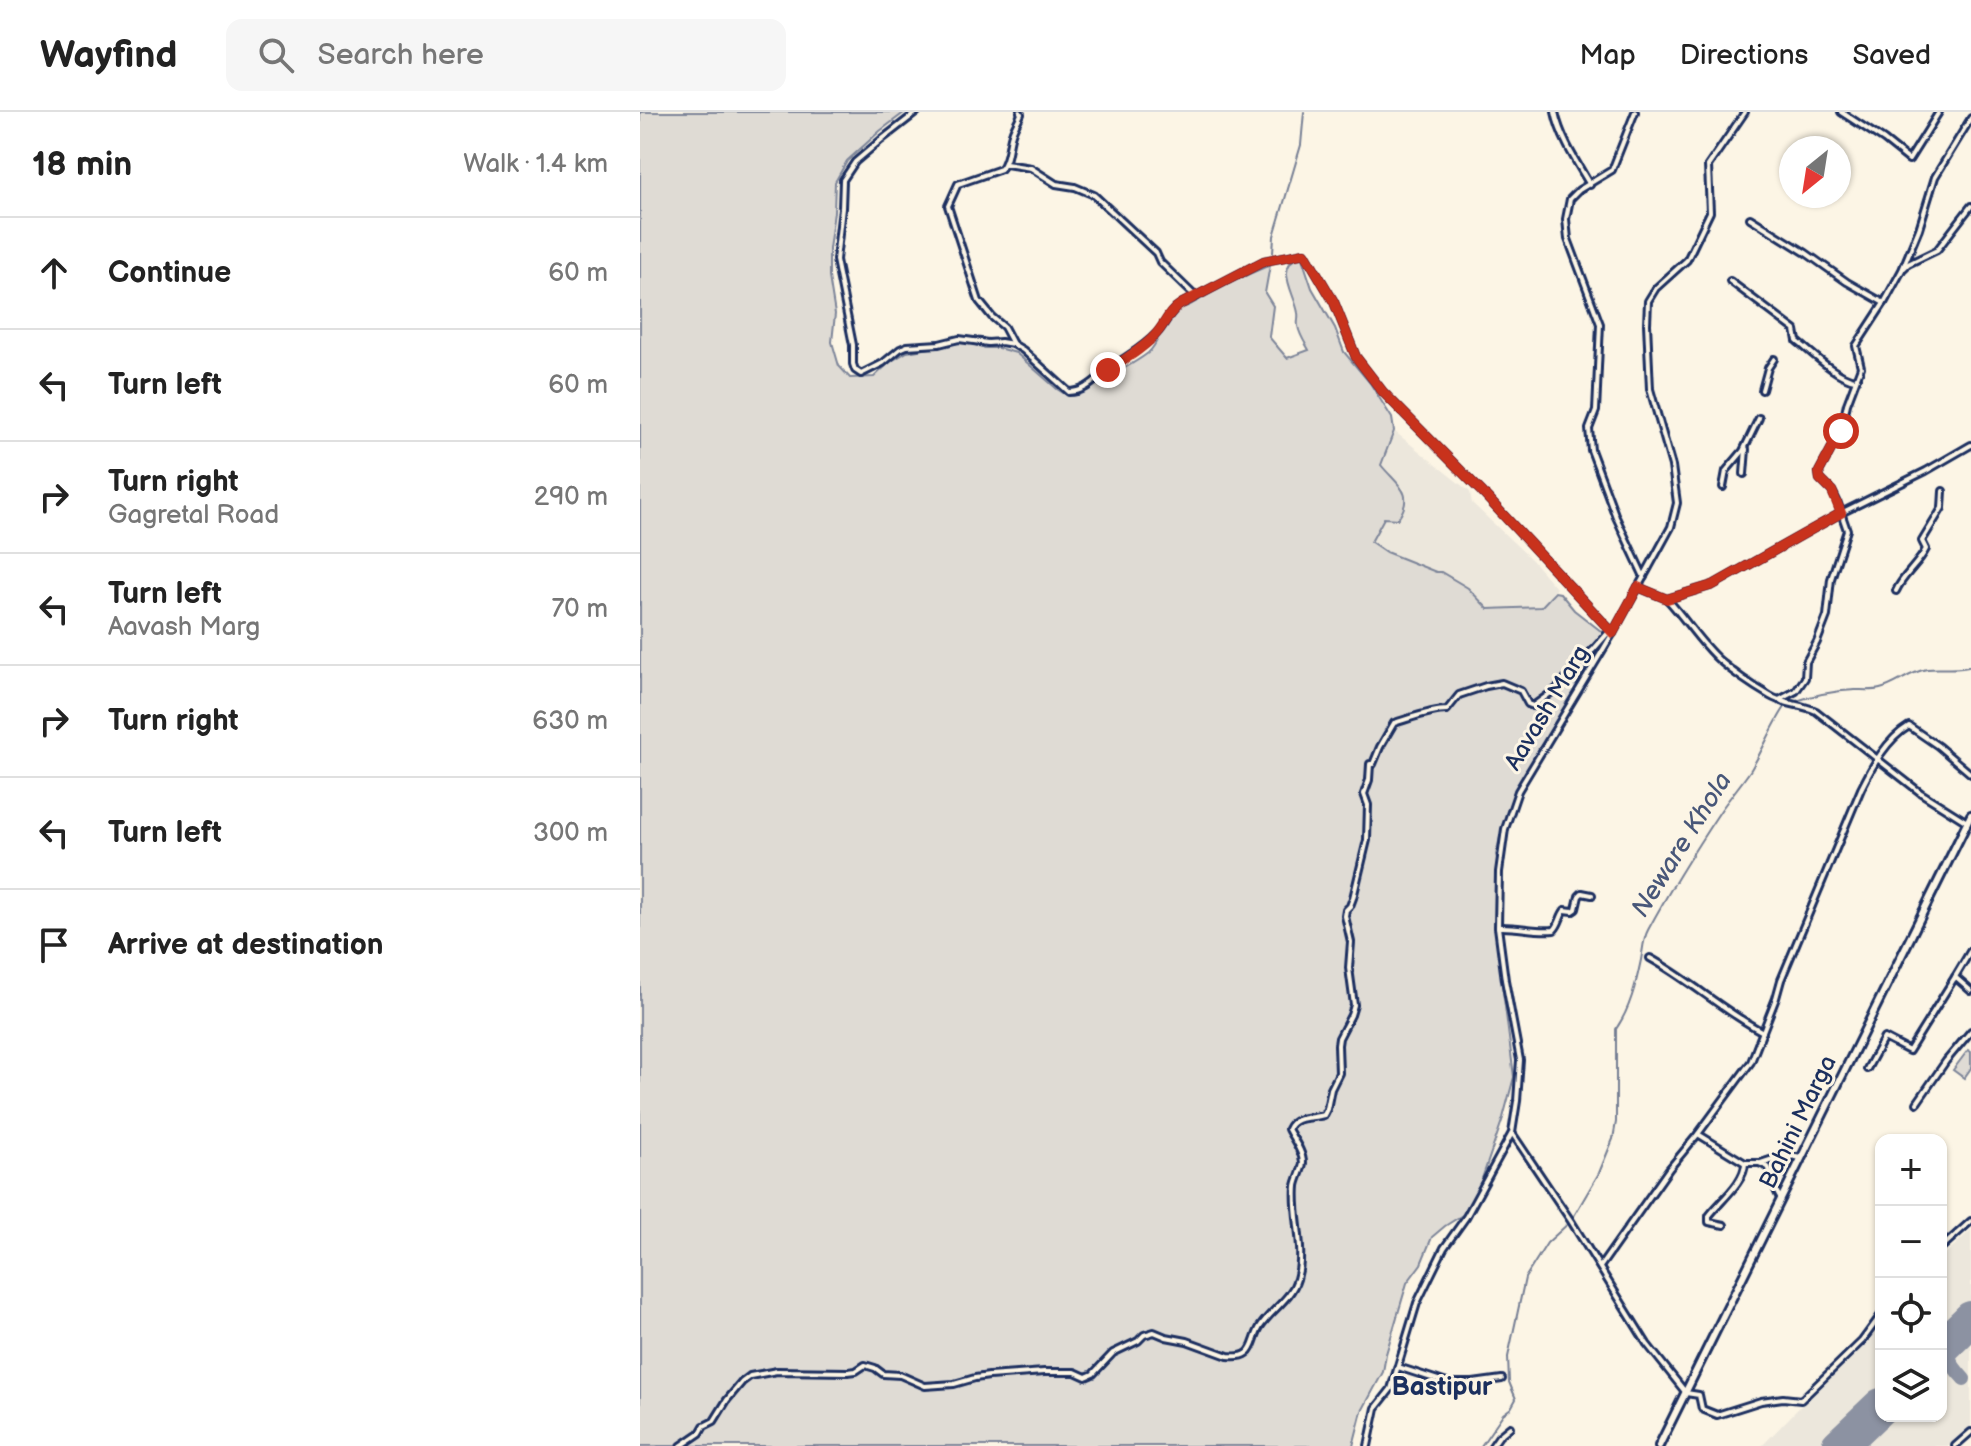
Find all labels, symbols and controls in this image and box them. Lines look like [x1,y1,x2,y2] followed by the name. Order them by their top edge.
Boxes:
[226,19,786,91] search box
[40,33,178,78] text: Wayfind
[254,33,298,77] icon: search
[318,37,484,73] text: Search here
[1579,39,1636,72] text: Map
[1680,39,1808,72] text: Directions
[1852,39,1931,72] text: Saved
[1779,136,1851,208] north arrow
[32,144,132,185] text: 18 min
[463,149,608,180] text: Walk · 1.4 km
[32,251,76,295] icon: ahead
[108,255,231,291] text: Continue
[548,258,608,289] text: 60 m
[1090,352,1126,388] route end
[32,363,76,407] icon: left
[108,367,222,403] text: Turn left
[548,370,608,401] text: 60 m
[1823,413,1859,449] route start
[108,464,239,500] text: Turn right
[32,475,76,519] icon: right
[534,482,608,513] text: 290 m
[108,500,279,531] text: Gagretal Road
[108,576,222,612] text: Turn left
[32,587,76,631] icon: left
[551,594,608,625] text: 70 m
[108,612,260,643] text: Aavash Marg
[1498,640,1596,776] street label: Aavash Marg
[32,699,76,743] icon: right
[108,703,239,739] text: Turn right
[532,706,608,737] text: 630 m
[1625,767,1739,923] water label: Neware Khola
[32,811,76,855] icon: left
[108,815,222,851] text: Turn left
[533,818,608,849] text: 300 m
[32,923,76,967] icon: arrive
[108,927,384,963] text: Arrive at destination
[1753,1051,1843,1193] street label: Bahini Marga
[1875,1134,1947,1422] map controls
[1875,1134,1947,1206] button: +
[1875,1206,1947,1278] button: −
[1875,1278,1947,1350] button: locate
[1875,1350,1947,1422] button: layers
[1392,1372,1493,1403] district label: Bastipur

